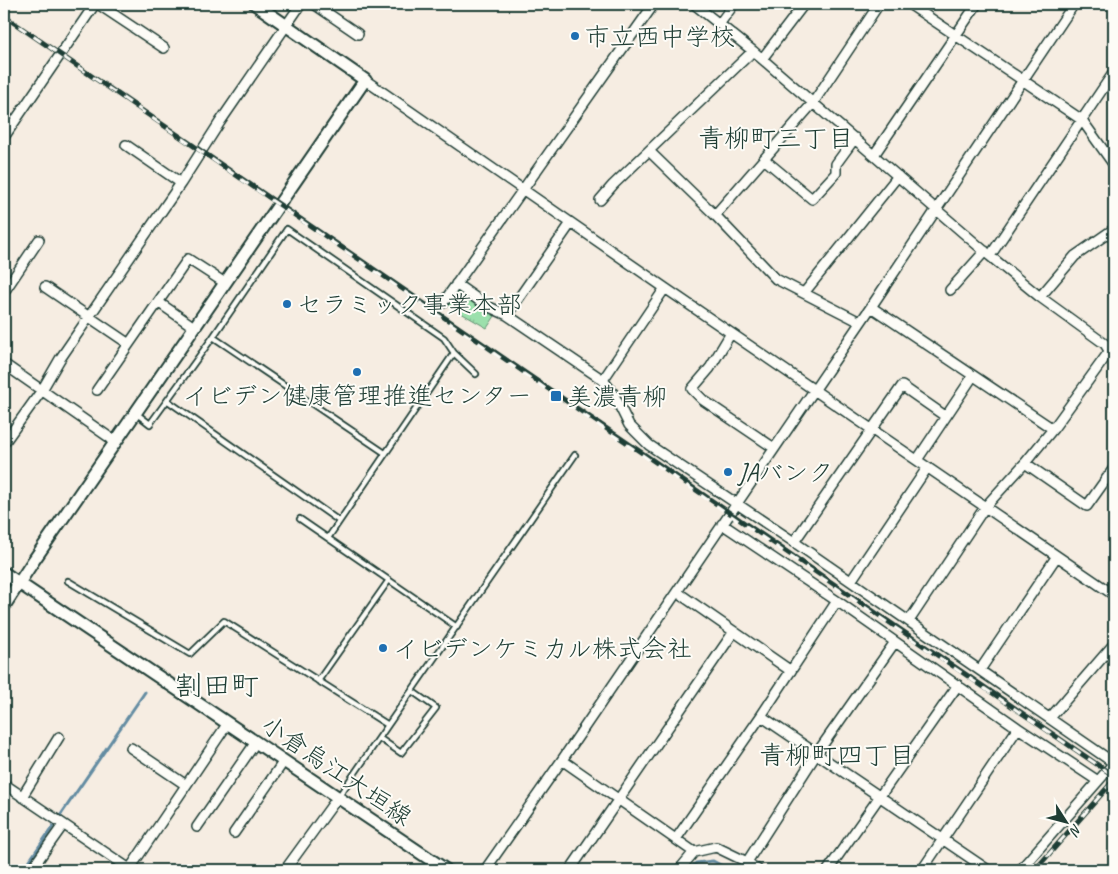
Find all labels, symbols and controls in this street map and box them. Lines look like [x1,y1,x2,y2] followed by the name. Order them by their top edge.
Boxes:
[585,21,735,53] place label: 市立西中学校
[569,30,581,42] marker: 市立西中学校
[698,122,854,155] district label: 青柳町三丁目
[297,289,522,321] place label: セラミック事業本部
[281,298,293,310] marker: セラミック事業本部
[351,366,363,378] marker: イビデン健康管理推進センター
[182,380,532,412] place label: イビデン健康管理推進センター
[567,381,667,413] place label: 美濃青柳
[549,389,563,403] marker: 美濃青柳
[737,457,833,489] place label: JAバンク
[722,466,734,478] marker: JAバンク
[393,633,692,665] place label: イビデンケミカル株式会社
[377,642,389,654] marker: イビデンケミカル株式会社
[175,668,259,703] district label: 割田町
[255,709,418,833] street label: 小倉烏江大垣線
[759,739,915,772] district label: 青柳町四丁目
[1040,796,1090,846] north arrow
[1065,821,1086,840] text: N

